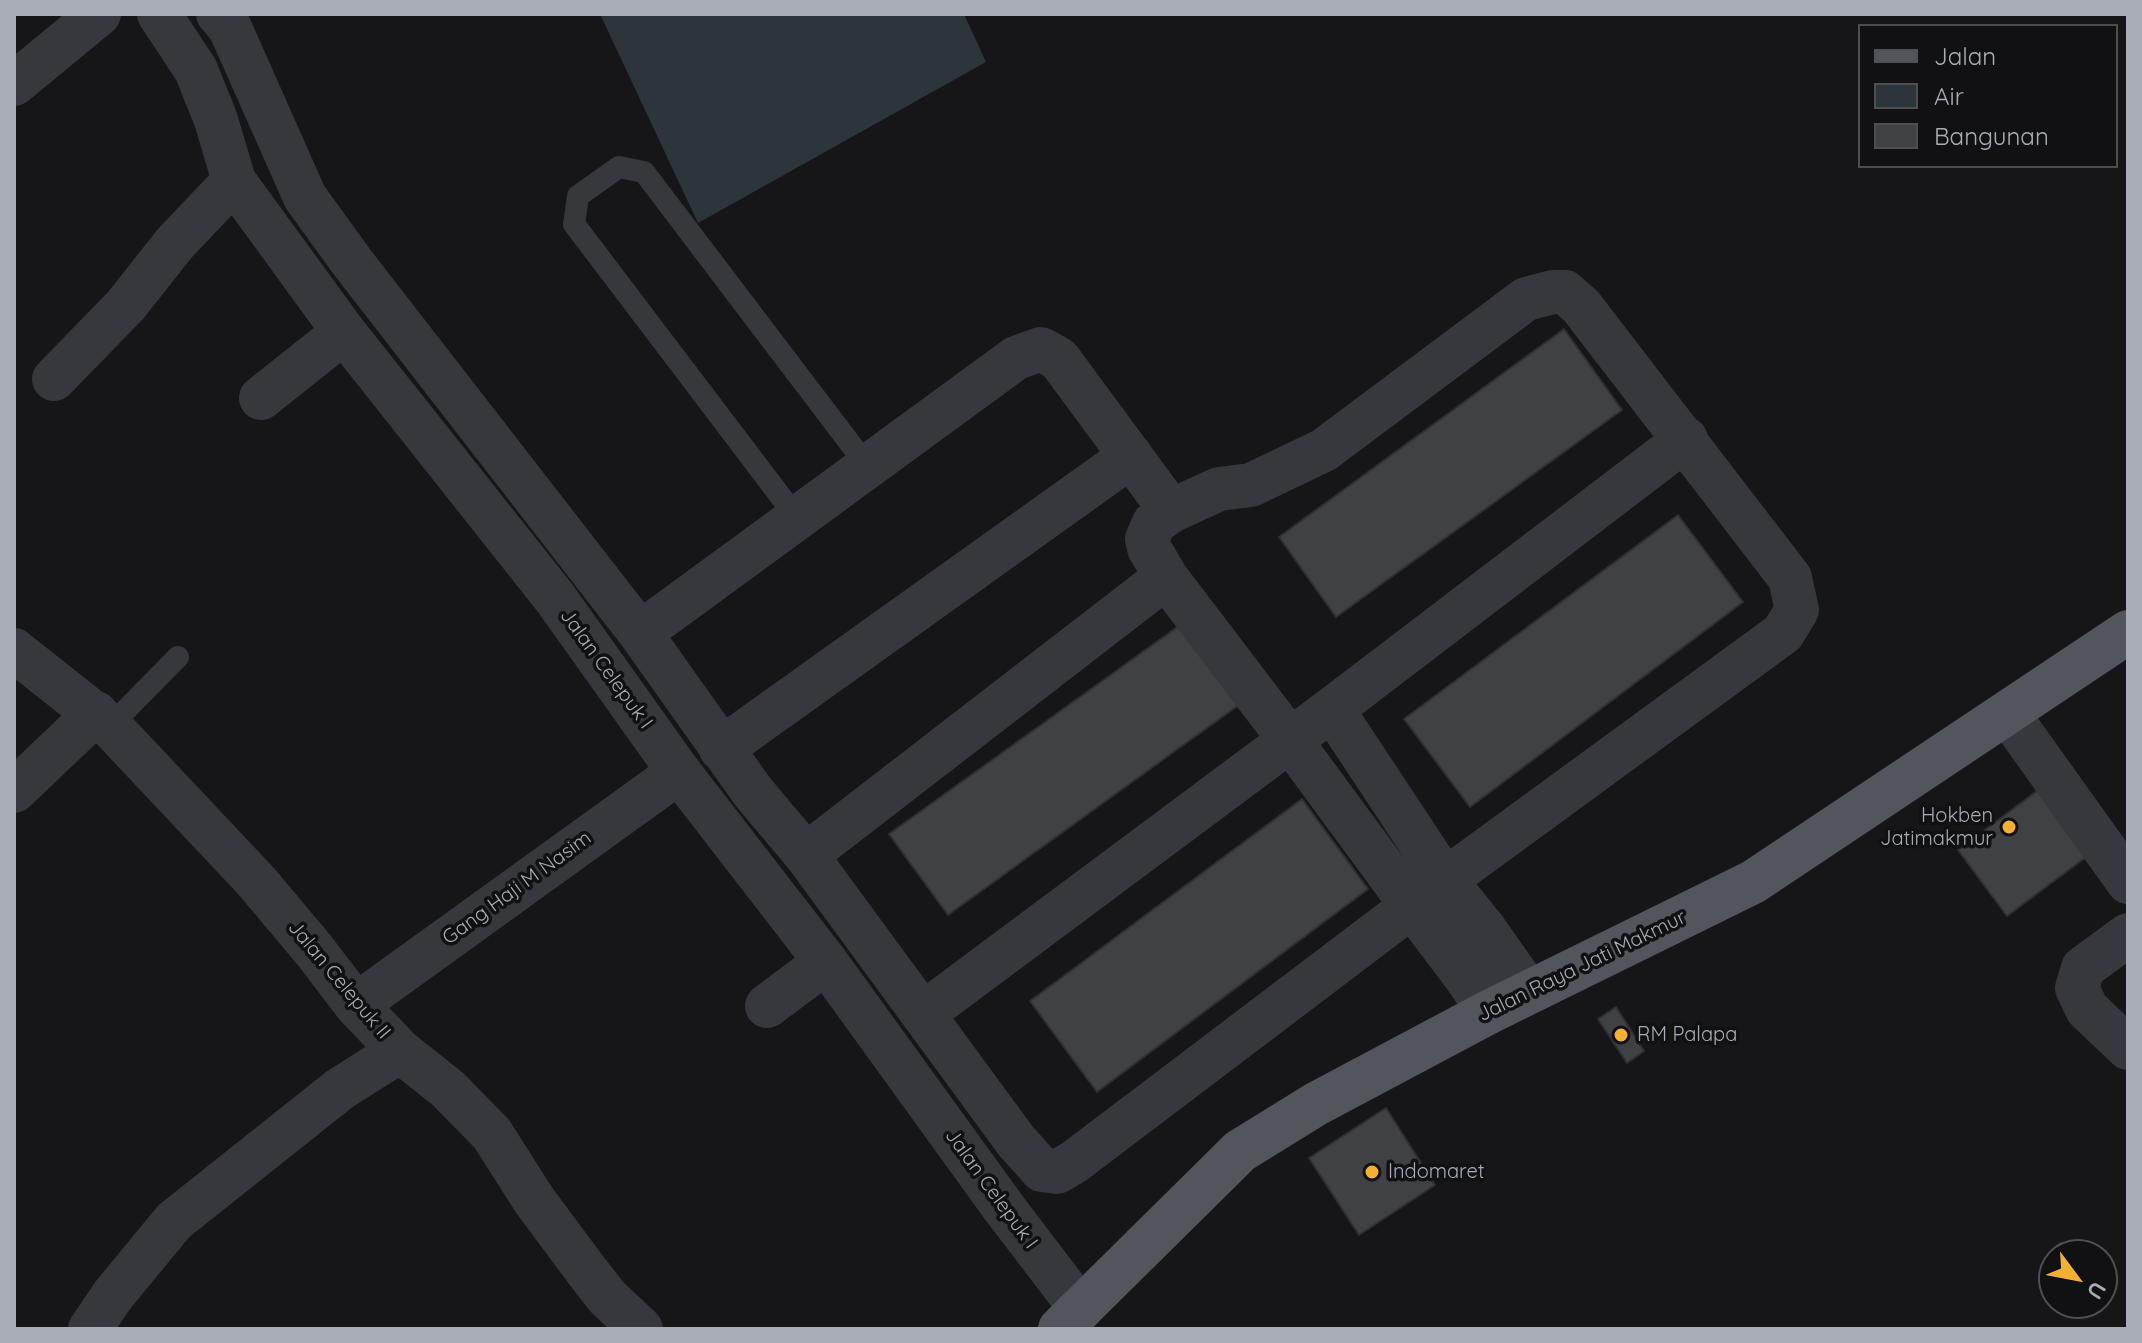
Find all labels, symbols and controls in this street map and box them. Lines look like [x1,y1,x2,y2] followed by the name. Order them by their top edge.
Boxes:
[1858,24,2118,168] legend
[1934,41,1996,71] text: Jalan
[1934,81,1964,111] text: Air
[1934,121,2049,151] text: Bangunan
[555,604,657,734] street label: Jalan Celepuk I
[1880,804,1993,851] place label: Hokben Jatimakmur
[2000,818,2018,836] marker: Hokben Jatimakmur
[438,826,596,950] street label: Gang Haji M Nasim
[1474,905,1690,1027] street label: Jalan Raya Jati Makmur
[283,916,395,1044] street label: Jalan Celepuk II
[1637,1023,1737,1047] place label: RM Palapa
[1612,1026,1630,1044] marker: RM Palapa
[940,1124,1042,1254] street label: Jalan Celepuk I
[1388,1160,1484,1184] place label: Indomaret
[1363,1163,1381,1181] marker: Indomaret
[2038,1239,2118,1319] north arrow
[2081,1277,2113,1305] text: U

